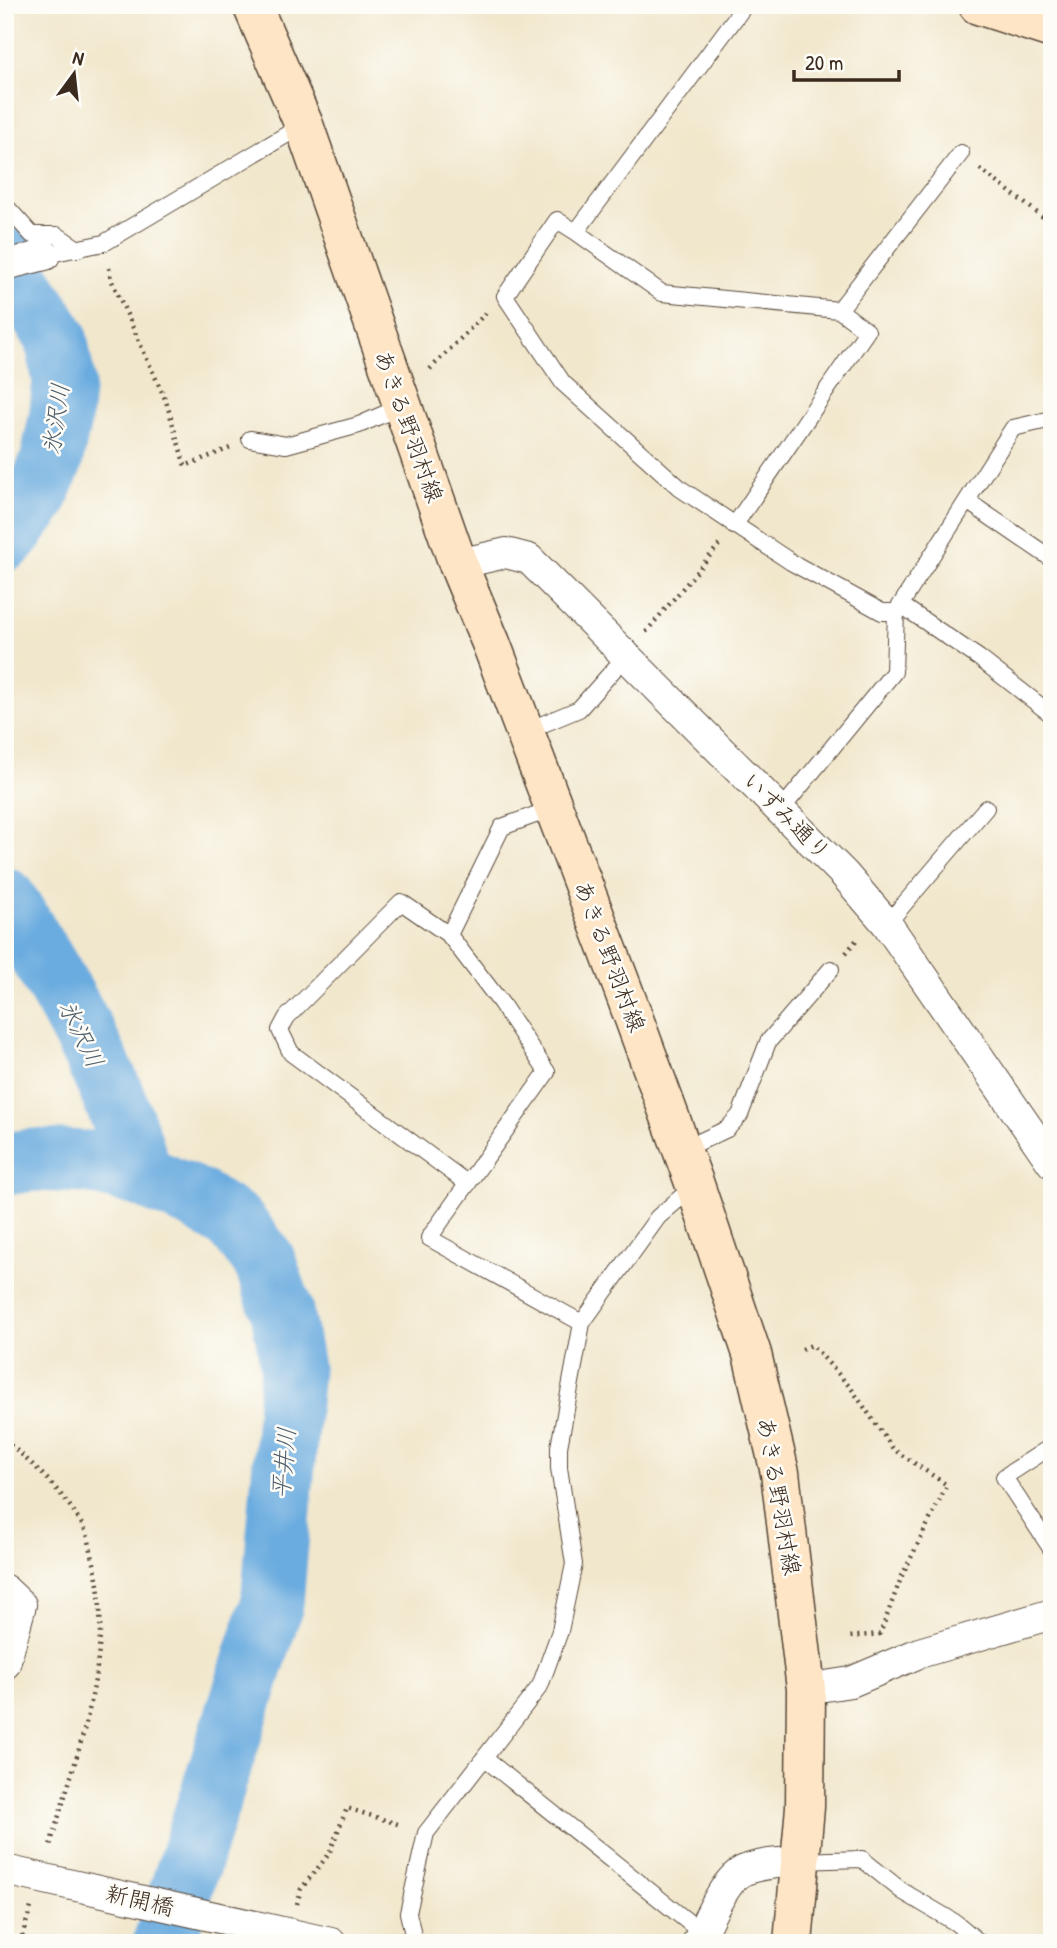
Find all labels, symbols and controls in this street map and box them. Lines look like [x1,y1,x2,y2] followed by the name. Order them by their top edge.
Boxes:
[38,38,108,108] north arrow
[794,38,900,82] scale bar
[70,44,87,71] text: N
[805,48,843,77] text: 20 m
[367,345,451,507] street label: あきる野羽村線
[34,381,76,457] water label: 氷沢川
[736,765,838,867] street label: いずみ通り
[567,875,654,1036] street label: あきる野羽村線
[52,994,112,1073] water label: 氷沢川
[750,1414,809,1578] street label: あきる野羽村線
[264,1426,302,1500] water label: 平井川
[103,1877,177,1922] street label: 新開橋

